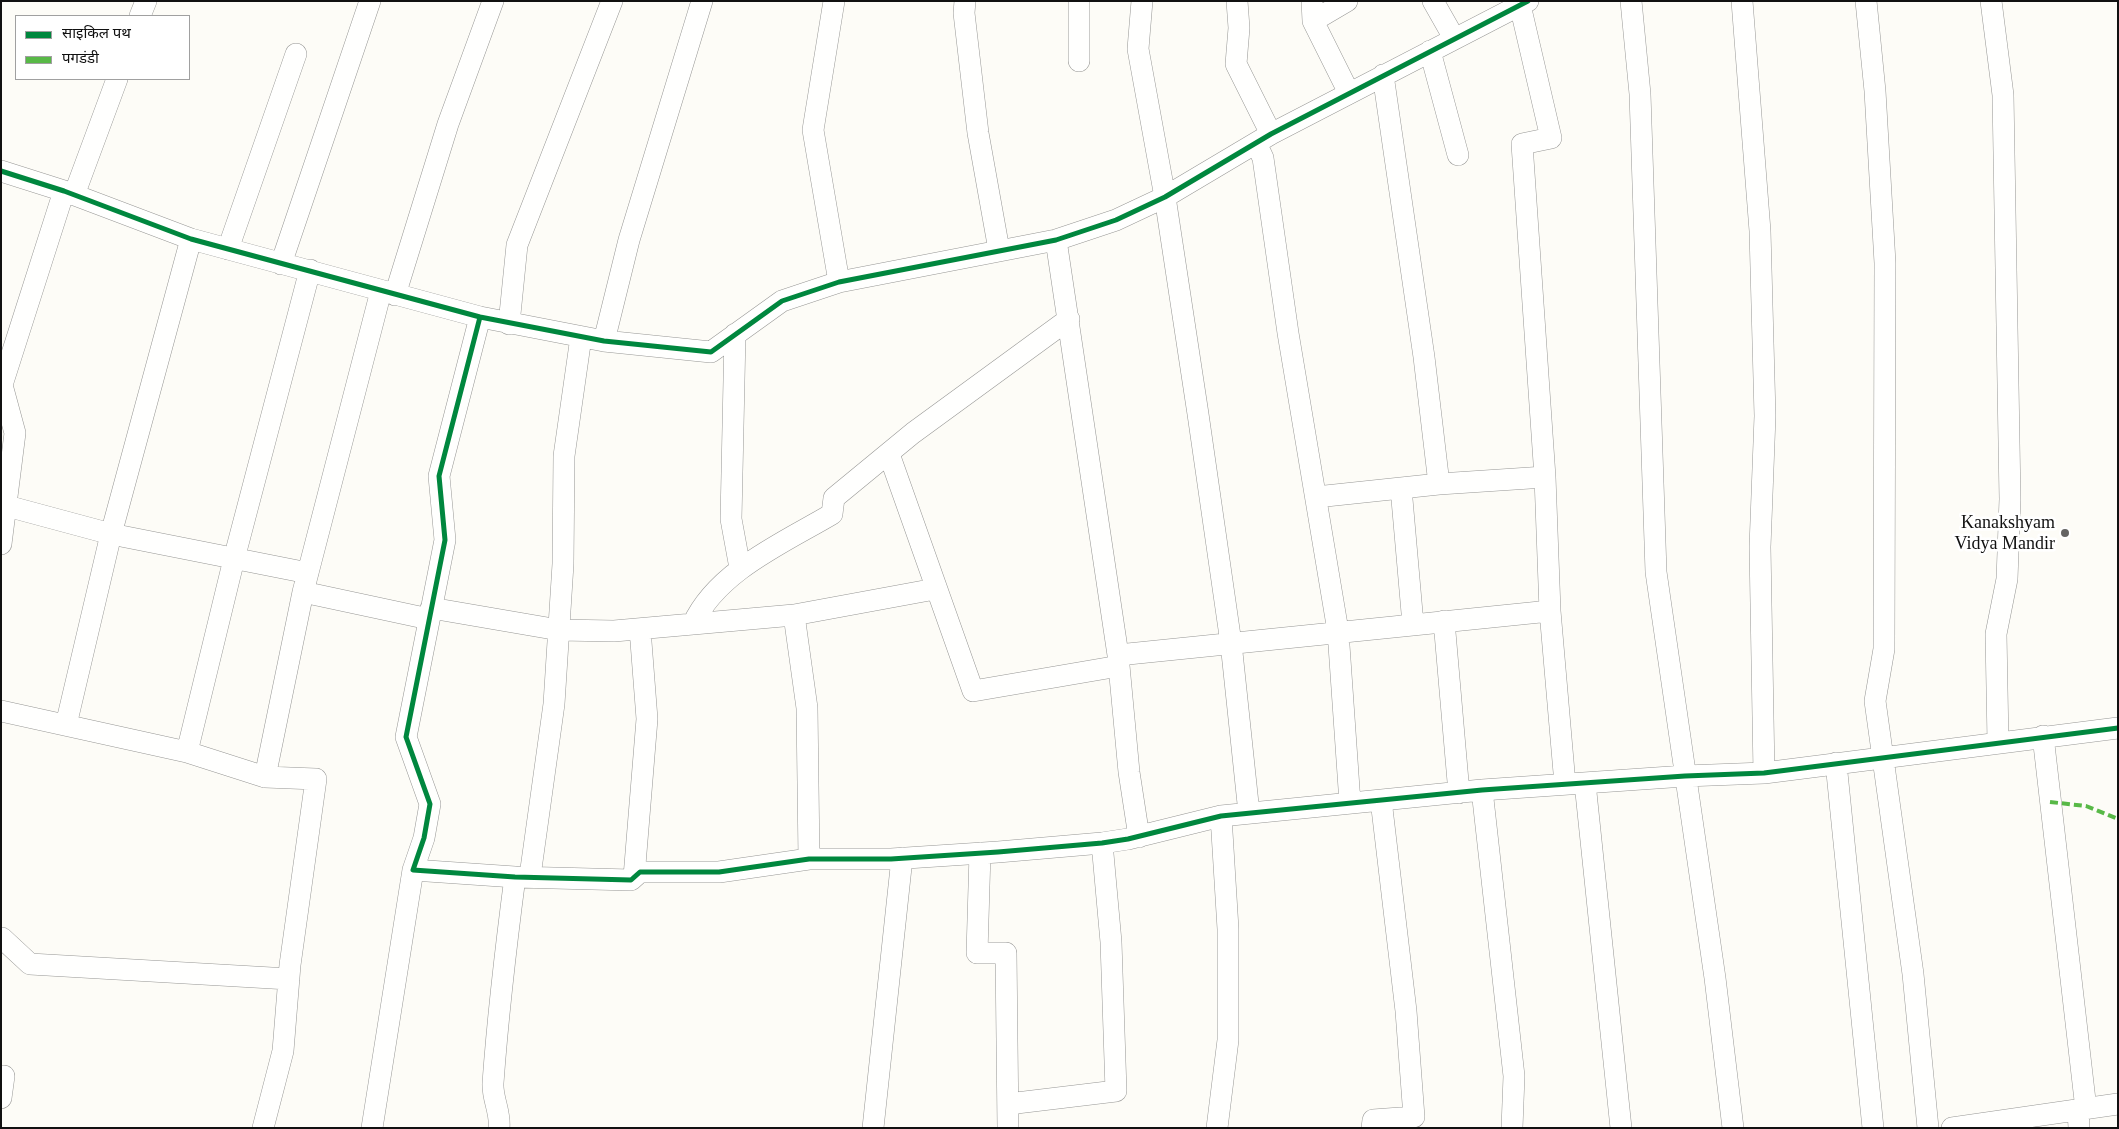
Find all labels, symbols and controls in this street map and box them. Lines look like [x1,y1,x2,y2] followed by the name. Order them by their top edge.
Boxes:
[15,15,190,80] legend
[62,25,131,41] text: साइकिल पथ
[62,50,99,66] text: पगडंडी
[1955,512,2055,554] place label: Kanakshyam Vidya Mandir
[2059,527,2071,539] marker: Kanakshyam Vidya Mandir

